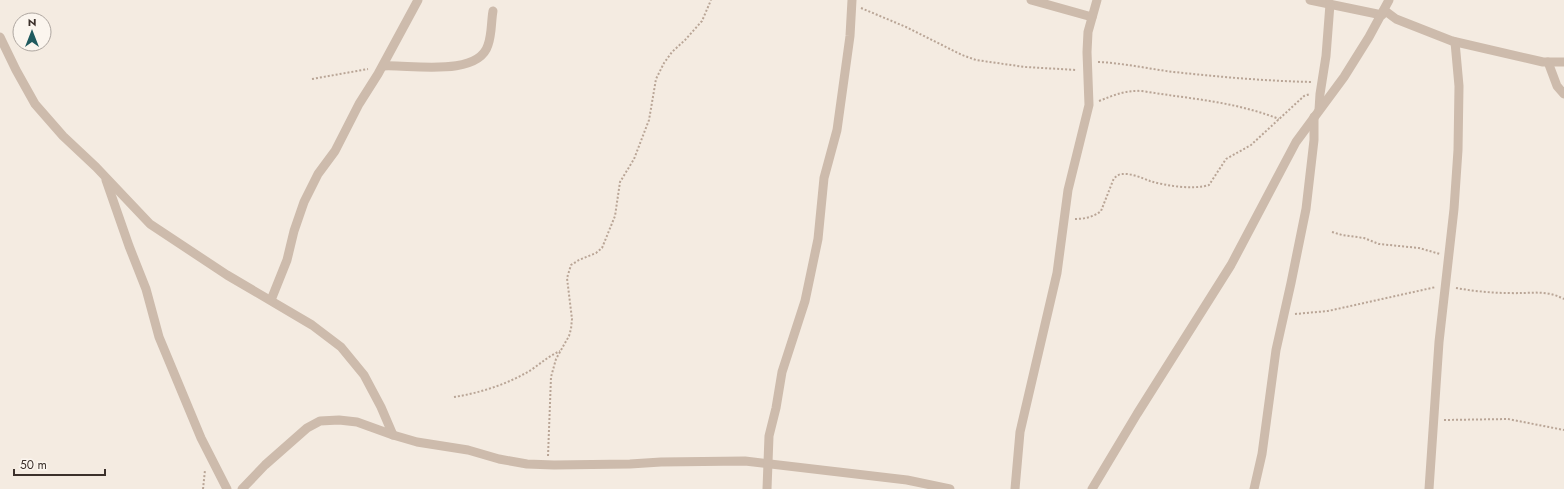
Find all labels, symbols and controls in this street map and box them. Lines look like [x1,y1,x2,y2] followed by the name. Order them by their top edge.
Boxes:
[12,12,52,52] north arrow
[28,14,36,30] text: N
[14,451,105,477] scale bar
[20,456,47,474] text: 50 m

